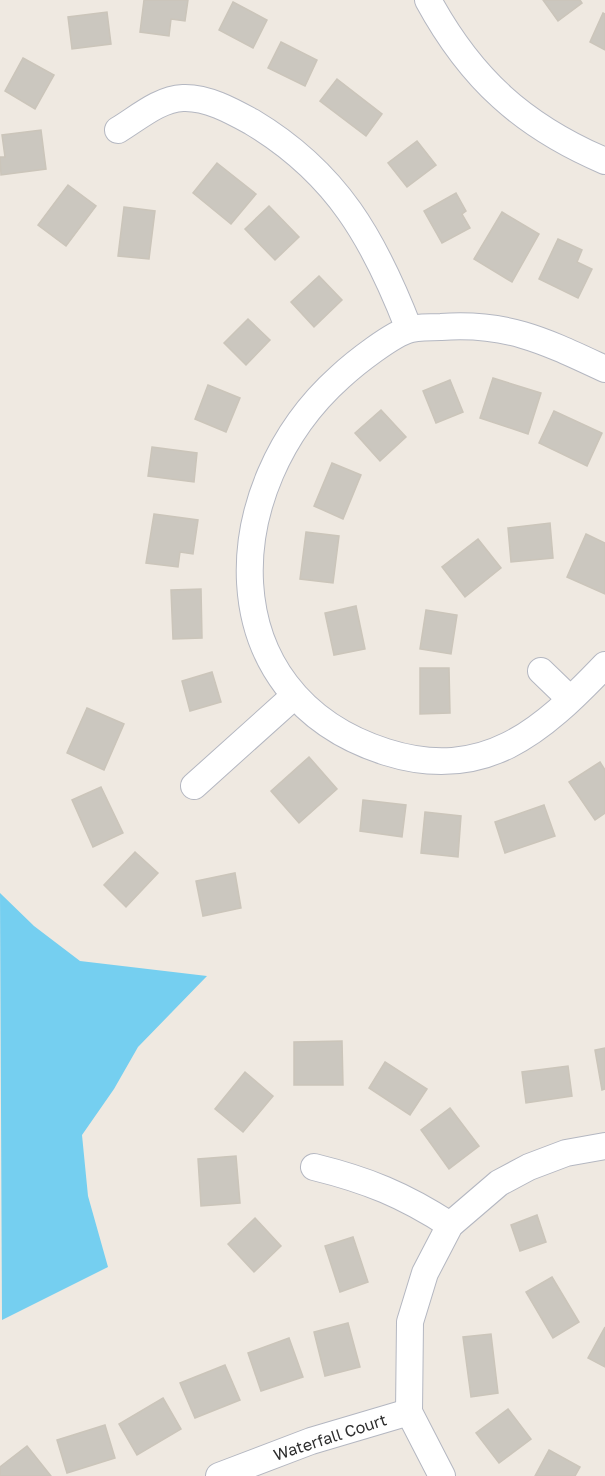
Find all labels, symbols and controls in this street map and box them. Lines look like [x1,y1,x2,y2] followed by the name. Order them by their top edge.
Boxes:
[271,1409,389,1465] street label: Waterfall Court

